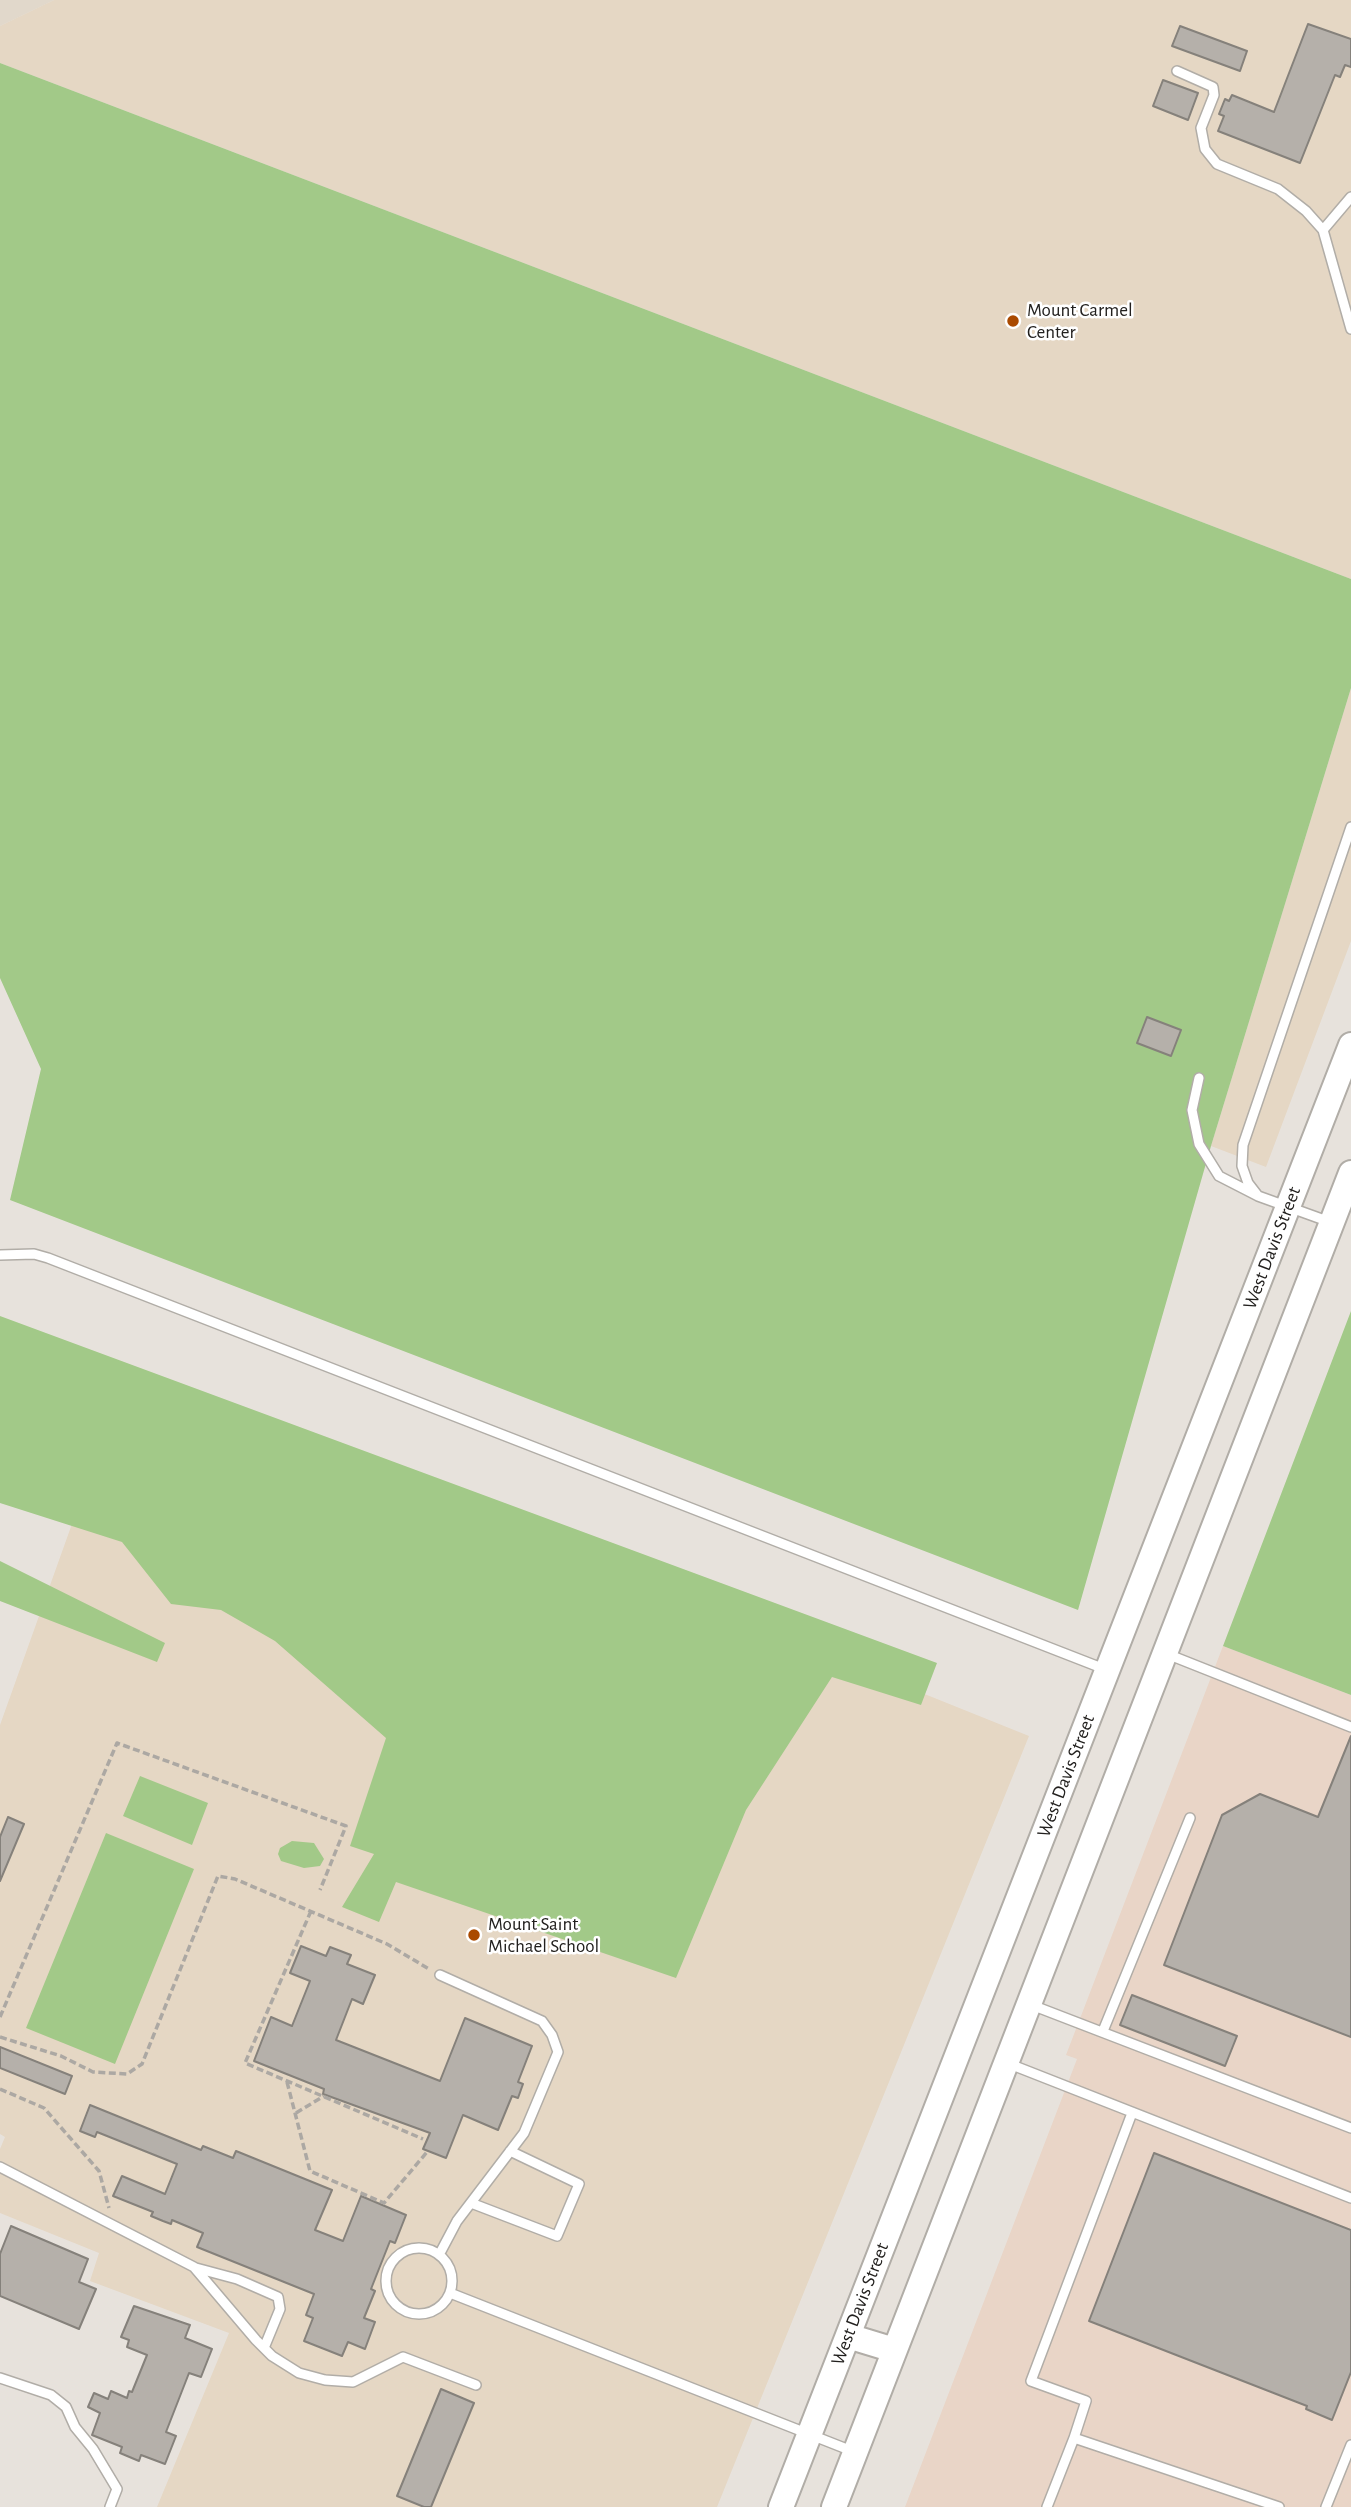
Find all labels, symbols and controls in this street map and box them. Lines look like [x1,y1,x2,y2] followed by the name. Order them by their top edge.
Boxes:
[1027,299,1133,343] place label: Mount Carmel Center
[1005,313,1021,329] marker: Mount Carmel Center
[1238,1183,1306,1313] street label: West Davis Street
[1032,1711,1100,1841] street label: West Davis Street
[488,1913,599,1957] place label: Mount Saint Michael School
[466,1927,482,1943] marker: Mount Saint Michael School
[826,2239,894,2369] street label: West Davis Street

